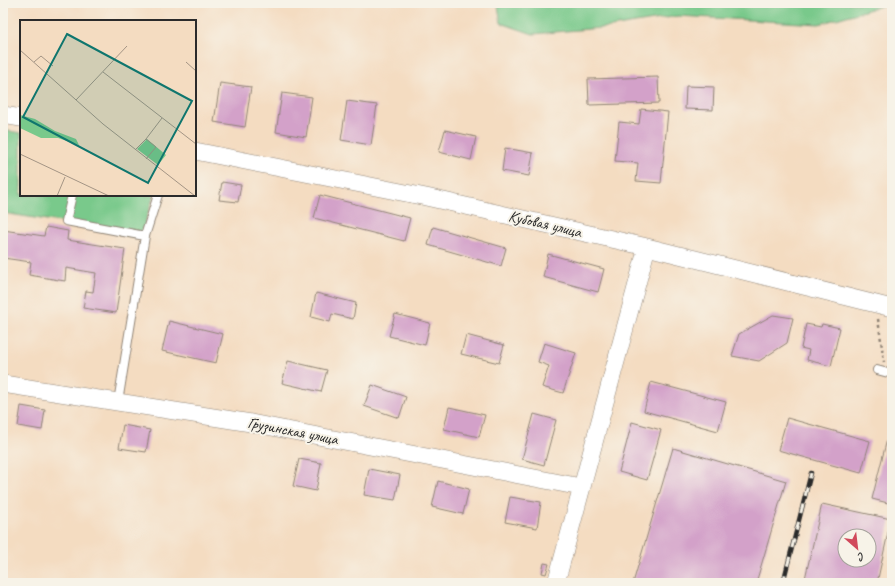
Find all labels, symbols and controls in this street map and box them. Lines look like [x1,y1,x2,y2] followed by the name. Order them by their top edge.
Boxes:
[20,20,196,196] inset map
[507,206,584,242] street label: Кубовая улица
[246,412,341,450] street label: Грузинская улица
[837,528,877,568] north arrow
[855,549,867,565] text: С

